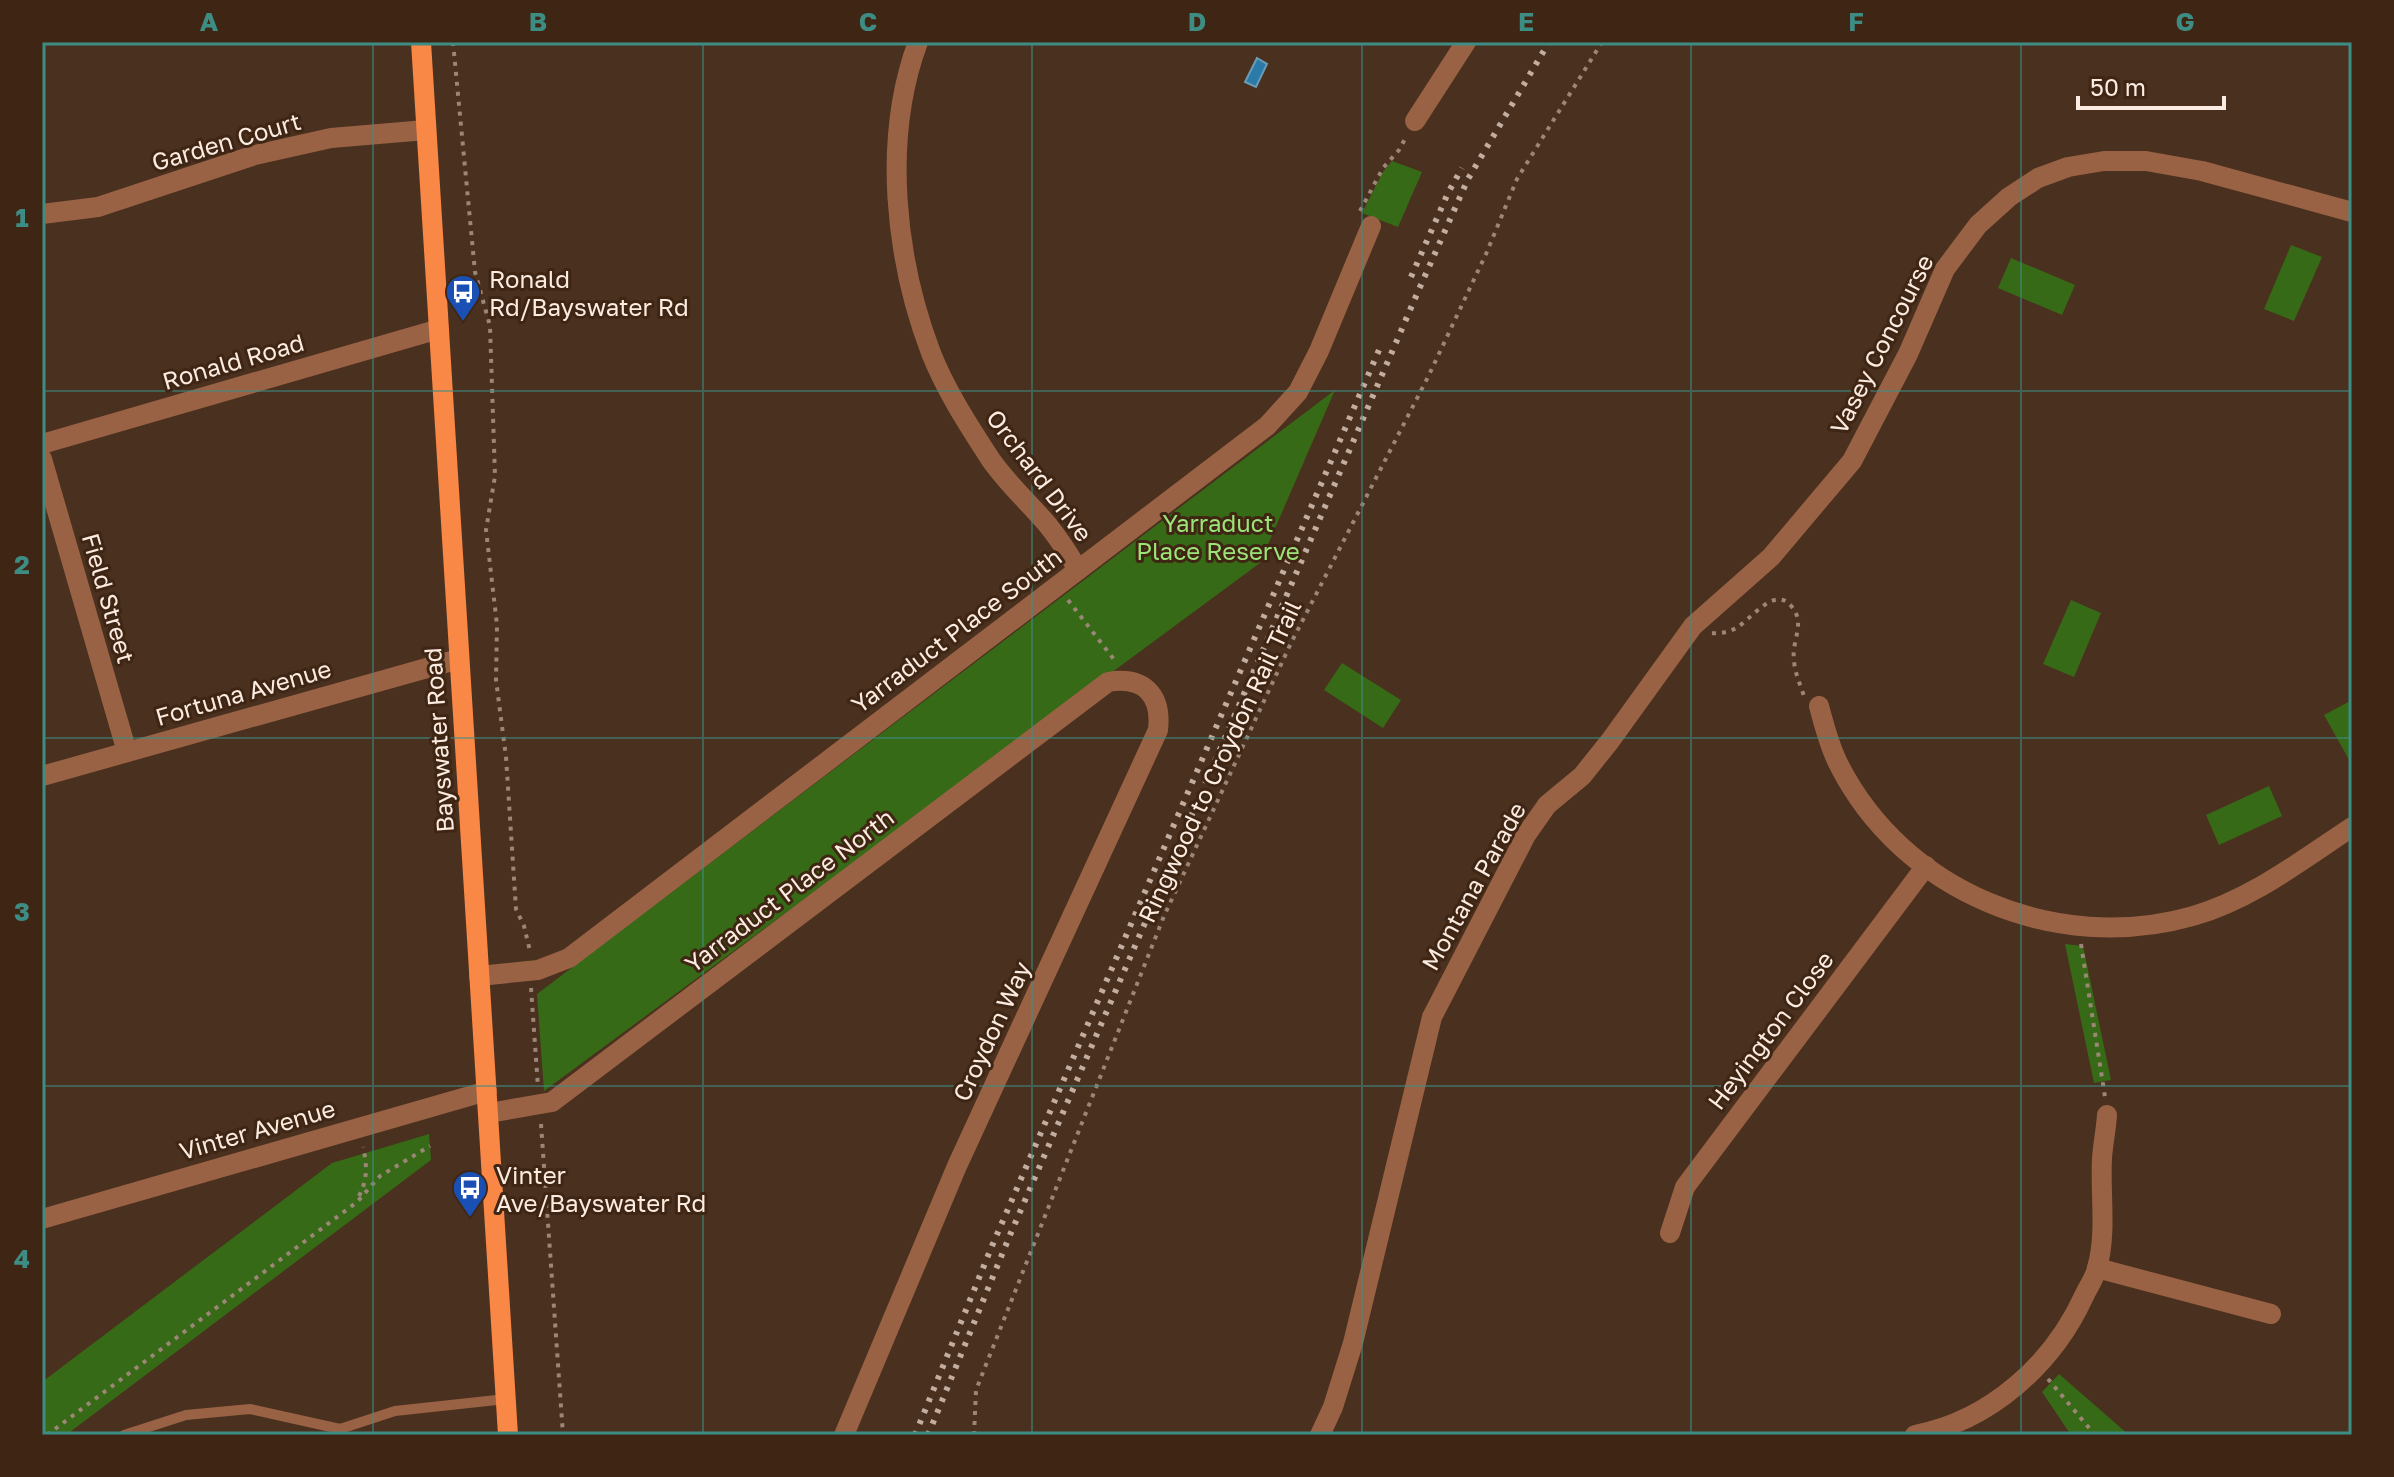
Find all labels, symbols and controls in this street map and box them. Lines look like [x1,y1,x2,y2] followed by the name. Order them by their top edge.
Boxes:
[200,6,219,37] text: A
[529,6,547,37] text: B
[859,6,877,37] text: C
[1188,6,1206,37] text: D
[1518,6,1534,37] text: E
[1848,6,1864,37] text: F
[2175,6,2195,37] text: G
[2078,60,2224,110] scale bar
[2090,72,2146,101] text: 50 m
[148,106,304,176] street label: Garden Court
[15,202,29,233] text: 1
[1823,250,1939,438] street label: Vasey Concourse
[489,264,689,321] place label: Ronald Rd/Bayswater Rd
[444,273,482,323] bus stop icon: Ronald Rd/Bayswater Rd
[159,327,307,395] street label: Ronald Road
[981,403,1099,547] street label: Orchard Drive
[1136,508,1300,565] park label: Yarraduct Place Reserve
[77,530,141,666] street label: Field Street
[845,542,1067,718] street label: Yarraduct Place South
[14,549,30,580] text: 2
[1131,595,1307,927] street label: Ringwood to Croydon Rail Trail
[417,647,459,833] street label: Bayswater Road
[152,653,334,731] street label: Fortuna Avenue
[1415,797,1531,975] street label: Montana Parade
[679,802,899,978] street label: Yarraduct Place North
[14,896,30,927] text: 3
[1701,945,1839,1115] street label: Heyington Close
[946,957,1036,1105] street label: Croydon Way
[176,1093,338,1165] street label: Vinter Avenue
[496,1160,706,1217] place label: Vinter Ave/Bayswater Rd
[451,1169,489,1219] bus stop icon: Vinter Ave/Bayswater Rd
[14,1243,30,1274] text: 4

